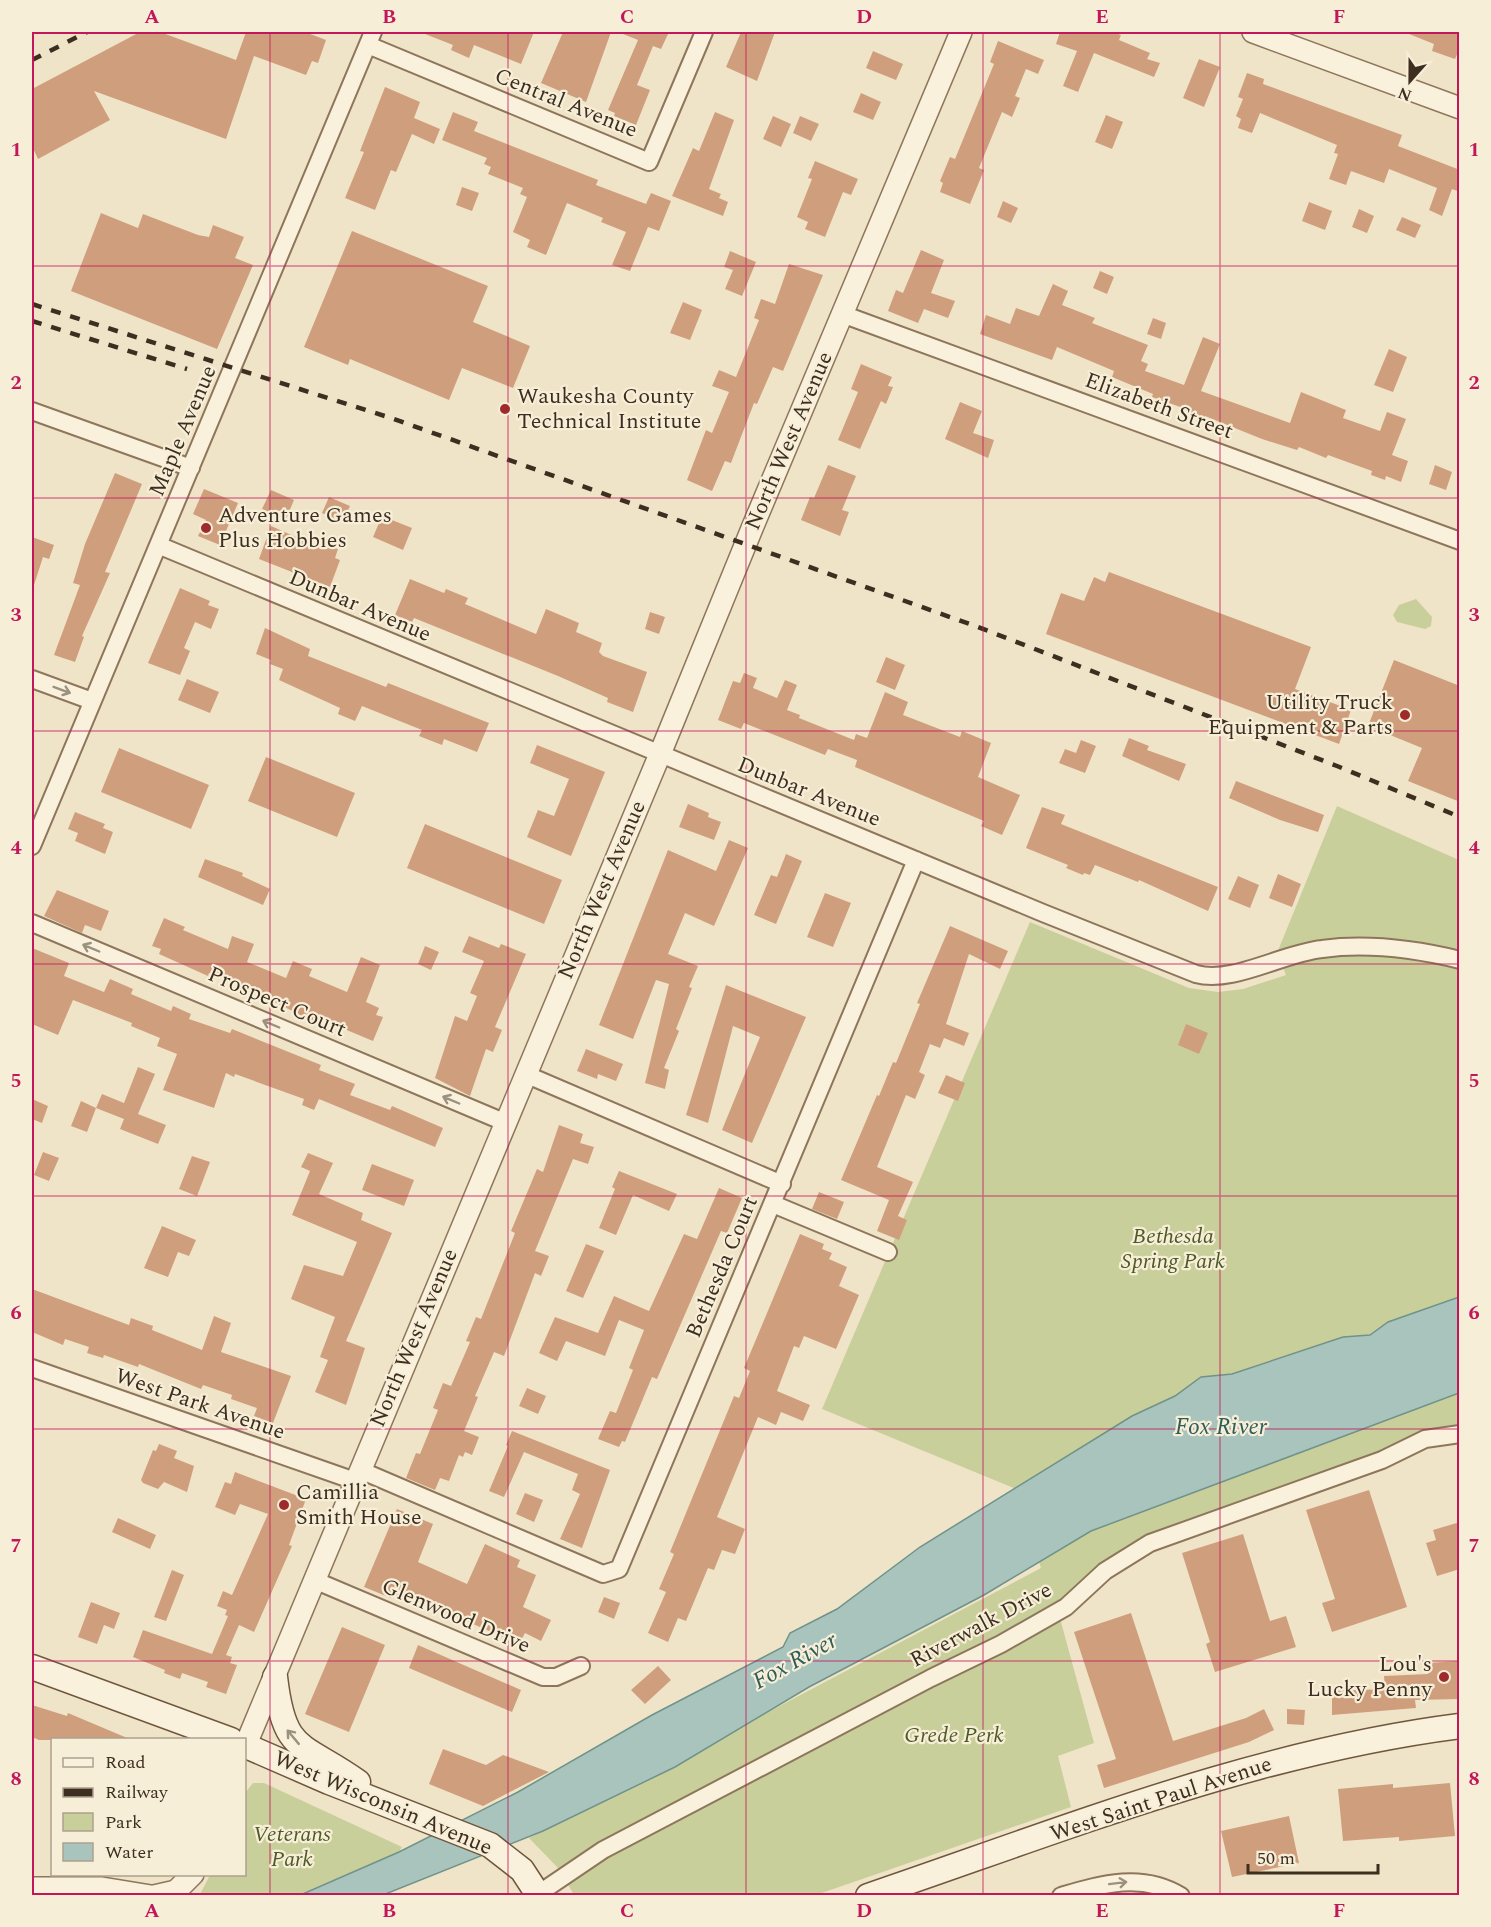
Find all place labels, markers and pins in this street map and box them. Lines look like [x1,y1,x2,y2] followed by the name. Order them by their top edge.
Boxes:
[517,380,701,438] place label: Waukesha County Technical Institute
[498,402,512,416] marker: Waukesha County Technical Institute
[218,499,392,557] place label: Adventure Games Plus Hobbies
[199,521,213,535] marker: Adventure Games Plus Hobbies
[1208,686,1393,744] place label: Utility Truck Equipment & Parts
[1398,708,1412,722] marker: Utility Truck Equipment & Parts
[296,1476,422,1534] place label: Camillia Smith House
[277,1498,291,1512] marker: Camillia Smith House
[1307,1648,1433,1706] place label: Lou's Lucky Penny
[1437,1670,1451,1684] marker: Lou's Lucky Penny

